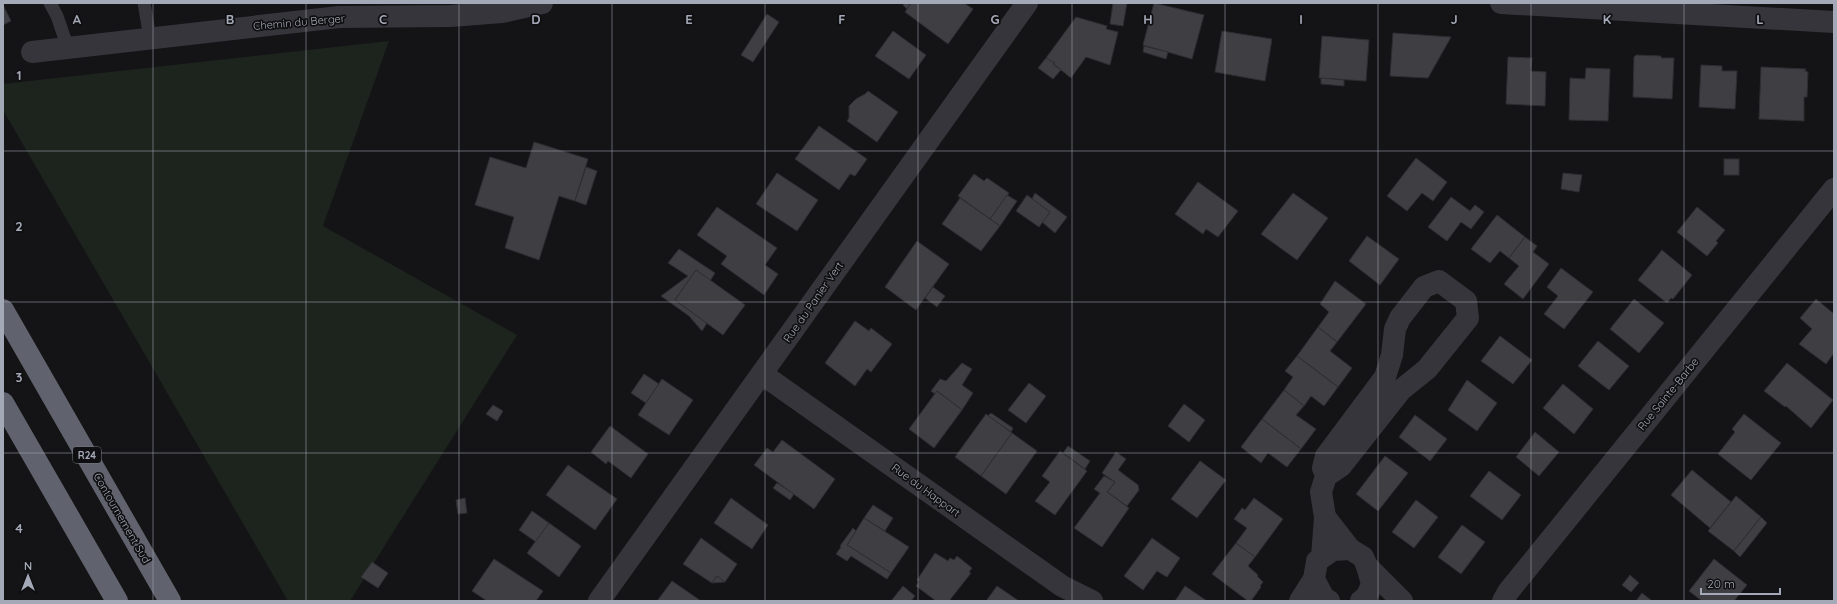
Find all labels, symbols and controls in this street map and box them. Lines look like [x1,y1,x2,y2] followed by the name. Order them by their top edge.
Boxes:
[73,11,82,27] text: A
[226,11,234,27] text: B
[253,11,346,33] street label: Chemin du Berger
[379,11,387,27] text: C
[531,11,541,27] text: D
[685,11,693,27] text: E
[838,11,846,27] text: F
[990,11,1000,27] text: G
[1143,11,1153,27] text: H
[1299,11,1303,27] text: I
[1450,11,1458,27] text: J
[1603,11,1612,27] text: K
[1756,11,1764,27] text: L
[16,67,22,83] text: 1
[15,218,23,234] text: 2
[780,259,846,345] street label: Rue du Panier Vert
[1634,355,1702,433] street label: Rue Sainte-Barbe
[16,369,23,385] text: 3
[73,447,101,463] road number: R24
[889,460,963,520] street label: Rue du Happart
[90,470,154,566] street label: Contournement Sud
[15,520,23,536] text: 4
[8,556,48,596] north arrow
[24,559,32,573] text: N
[1701,570,1780,596] scale bar
[1707,576,1735,591] text: 20 m

